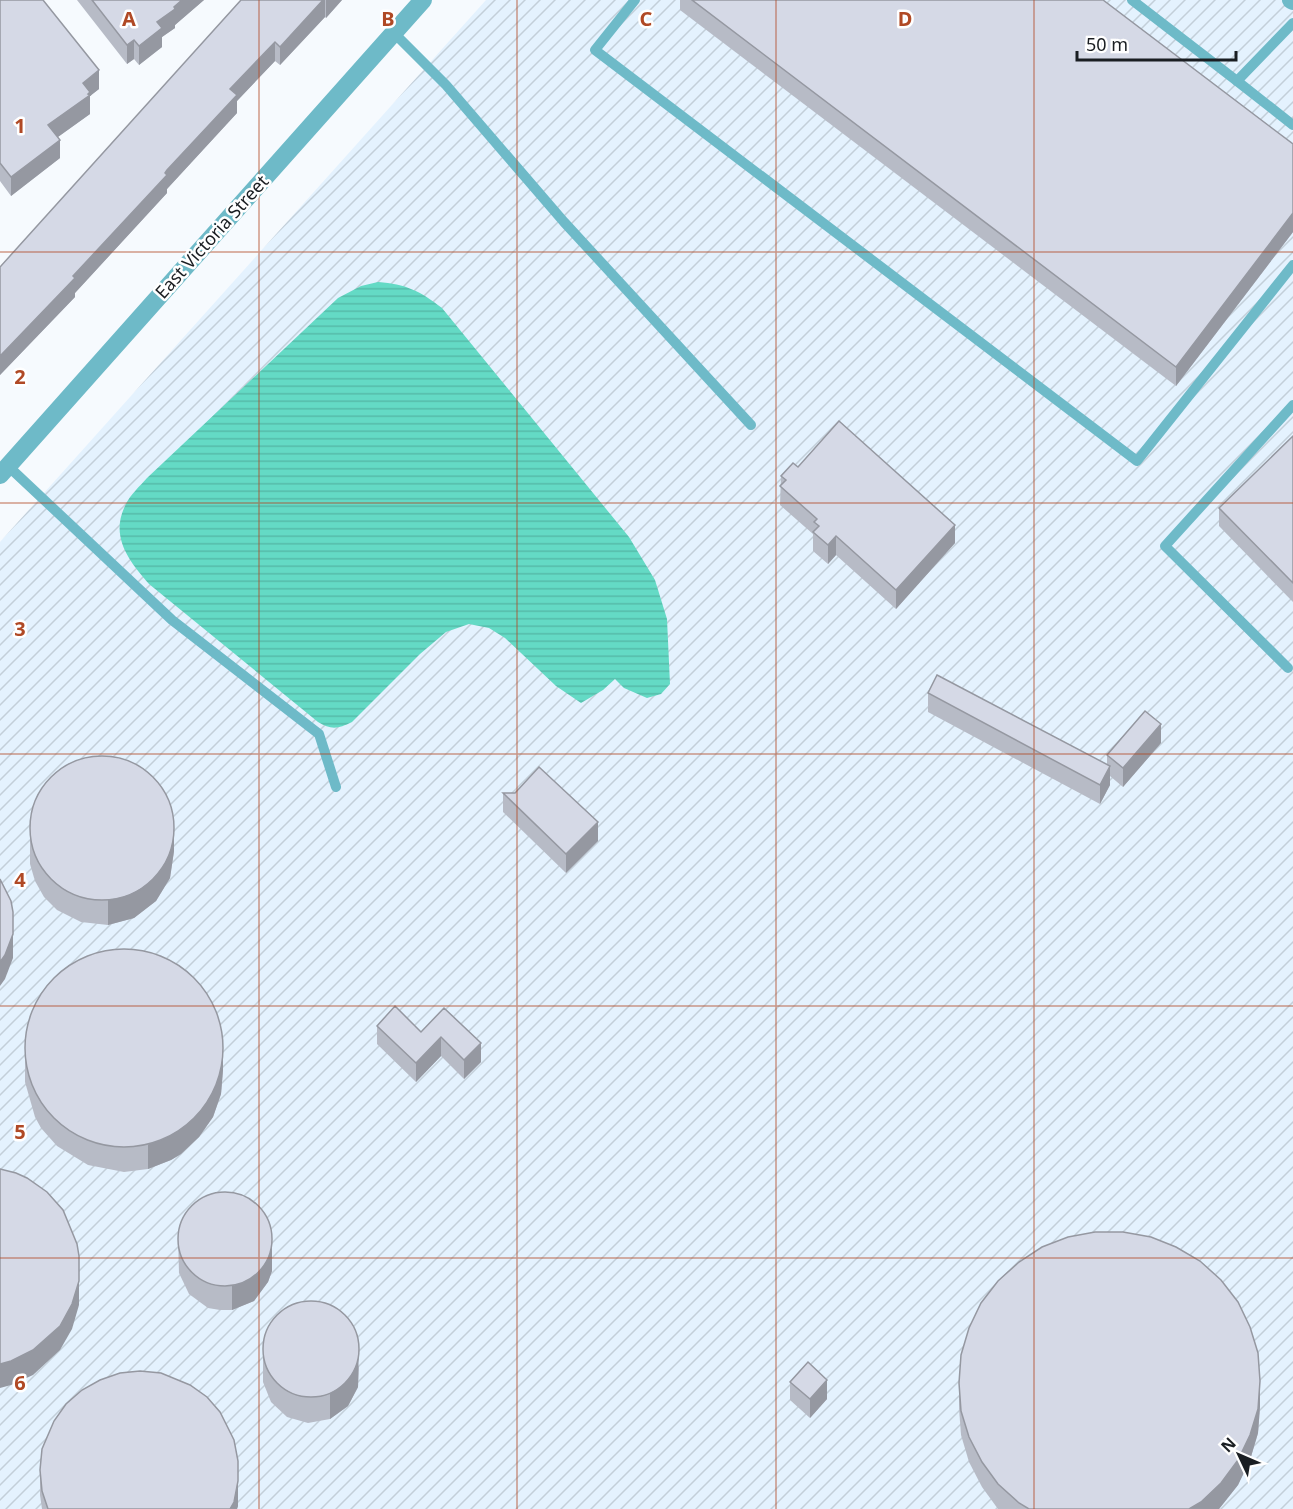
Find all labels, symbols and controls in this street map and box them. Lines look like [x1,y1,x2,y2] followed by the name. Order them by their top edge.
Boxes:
[122,5,136,32] text: A
[381,5,395,32] text: B
[640,5,653,32] text: C
[898,5,912,32] text: D
[1077,24,1236,62] scale bar
[1086,32,1128,56] text: 50 m
[14,112,26,139] text: 1
[149,169,274,303] street label: East Victoria Street
[14,363,26,390] text: 2
[14,615,26,642] text: 3
[14,866,26,893] text: 4
[14,1118,26,1145] text: 5
[14,1369,26,1396] text: 6
[1209,1425,1269,1485] north arrow
[1216,1432,1241,1457] text: N

